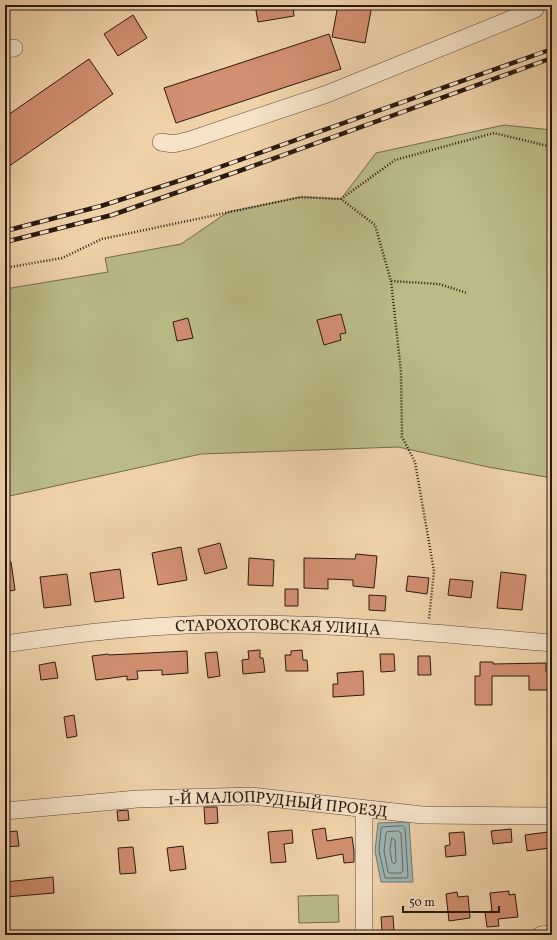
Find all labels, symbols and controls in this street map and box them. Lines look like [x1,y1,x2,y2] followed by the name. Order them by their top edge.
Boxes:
[175,615,381,642] street label: СТАРОХОТОВСКАЯ УЛИЦА
[168,787,389,824] street label: 1-Й МАЛОПРУДНЫЙ ПРОЕЗД
[403,888,499,914] scale bar
[409,895,435,911] text: 50 m

